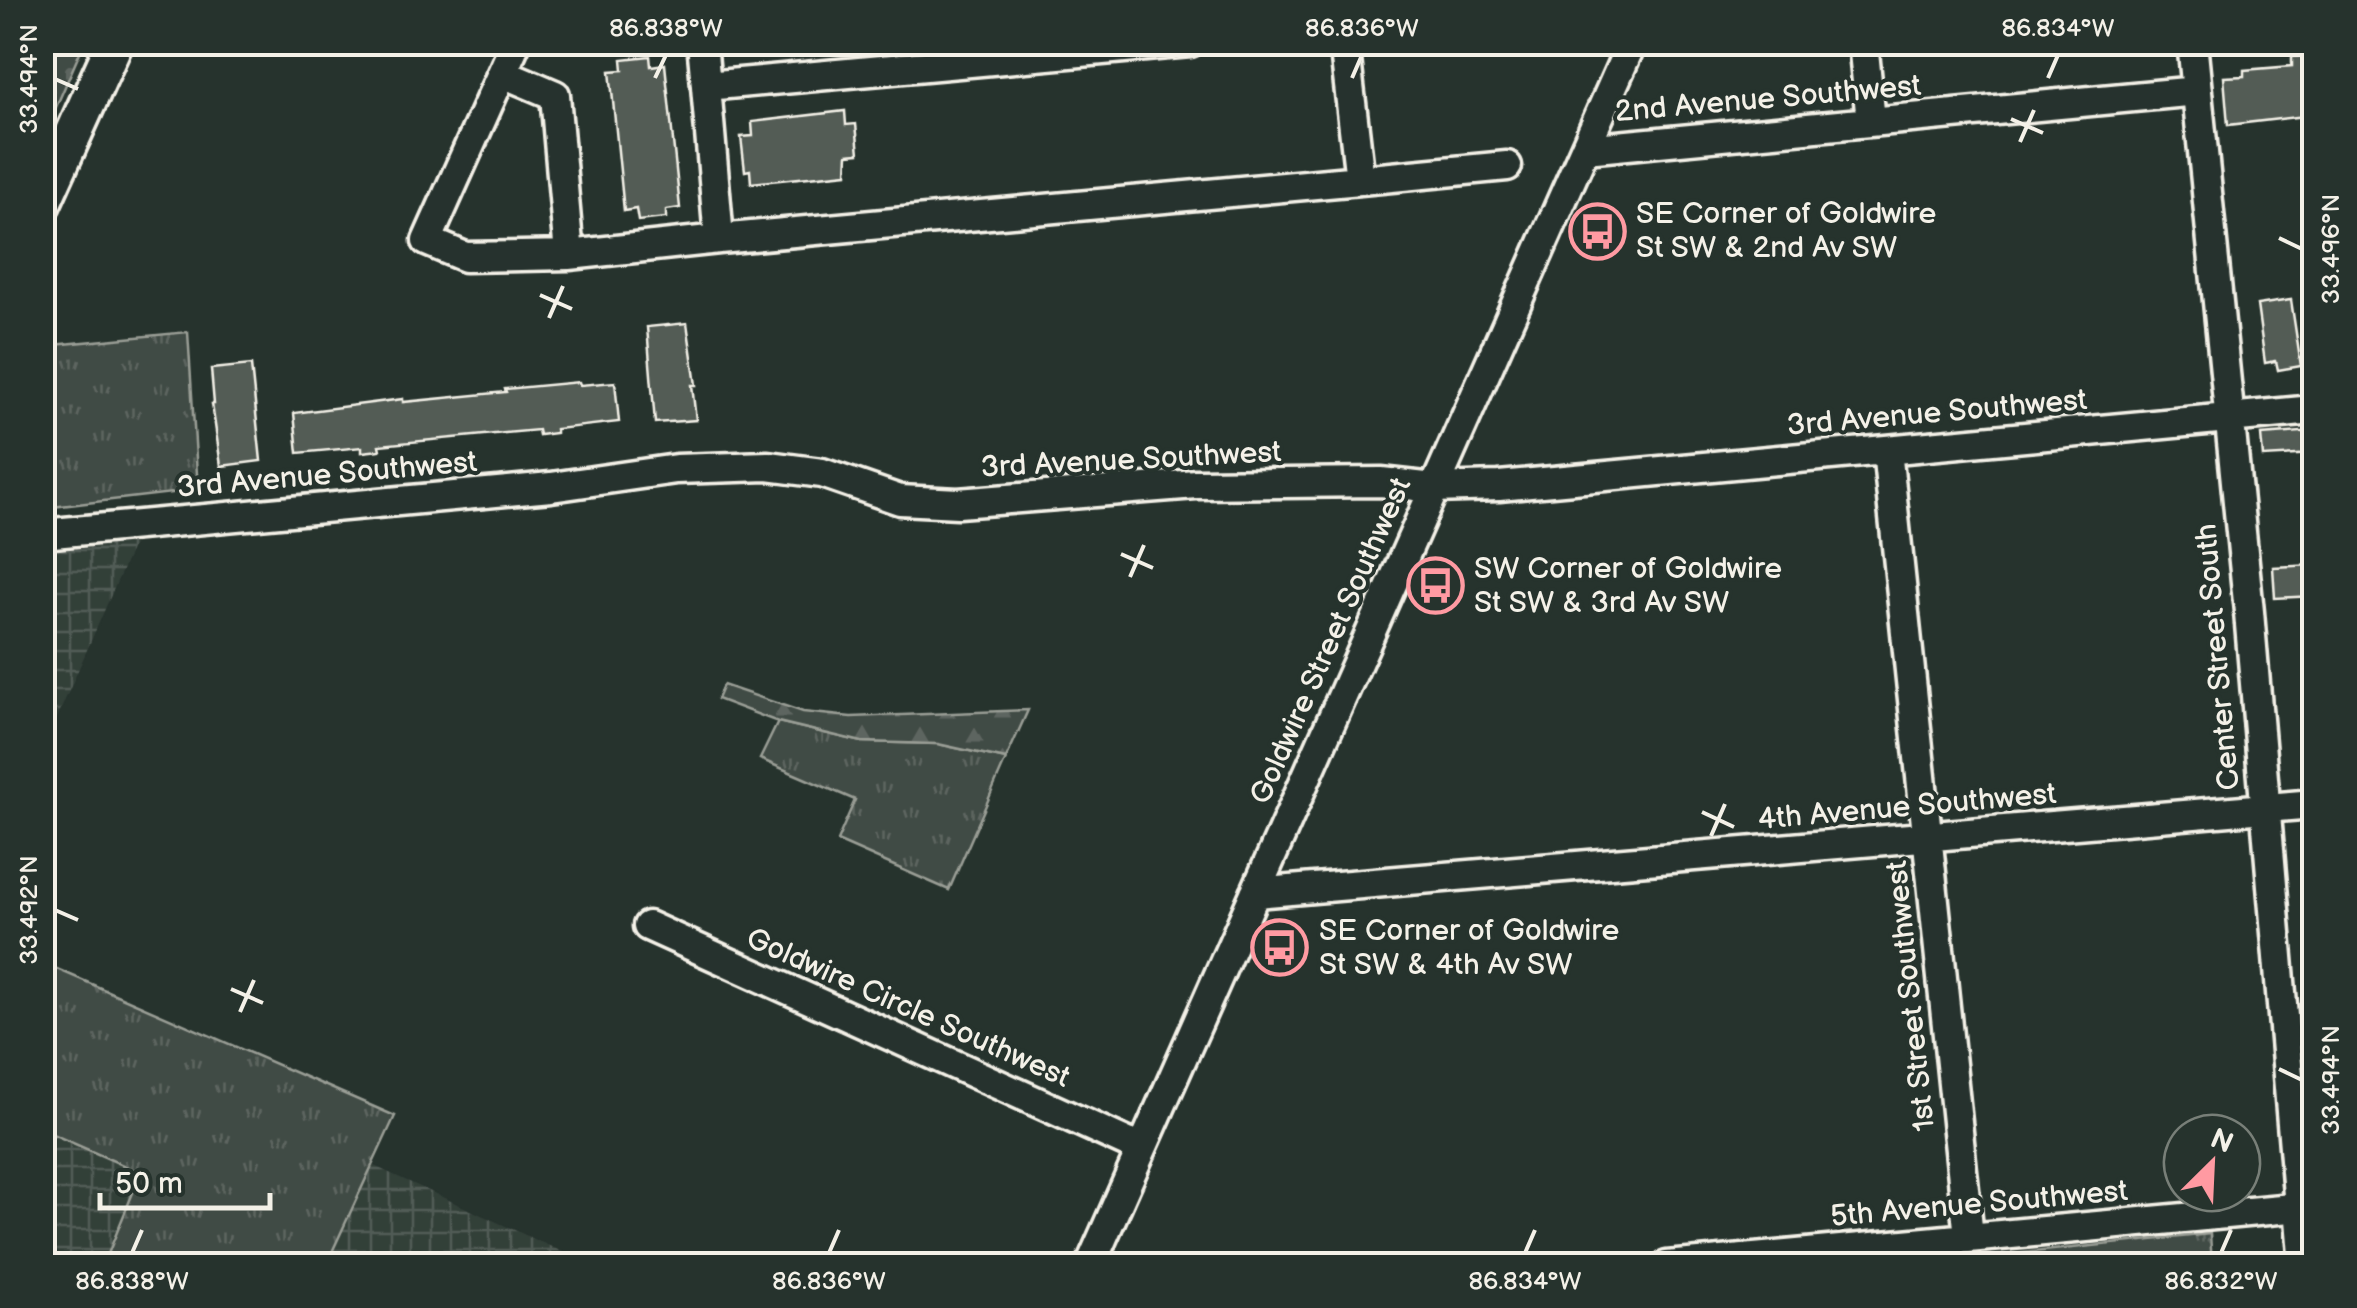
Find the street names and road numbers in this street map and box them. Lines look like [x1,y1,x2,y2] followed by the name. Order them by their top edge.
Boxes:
[1613,68,1923,130] street label: 2nd Avenue Southwest
[1785,382,2089,444] street label: 3rd Avenue Southwest
[980,434,1282,486] street label: 3rd Avenue Southwest
[175,444,479,506] street label: 3rd Avenue Southwest
[1243,472,1419,810] street label: Goldwire Street Southwest
[2188,522,2248,792] street label: Center Street South
[1756,776,2058,838] street label: 4th Avenue Southwest
[1879,859,1943,1133] street label: 1st Street Southwest
[741,920,1075,1096] street label: Goldwire Circle Southwest
[1829,1173,2129,1235] street label: 5th Avenue Southwest

